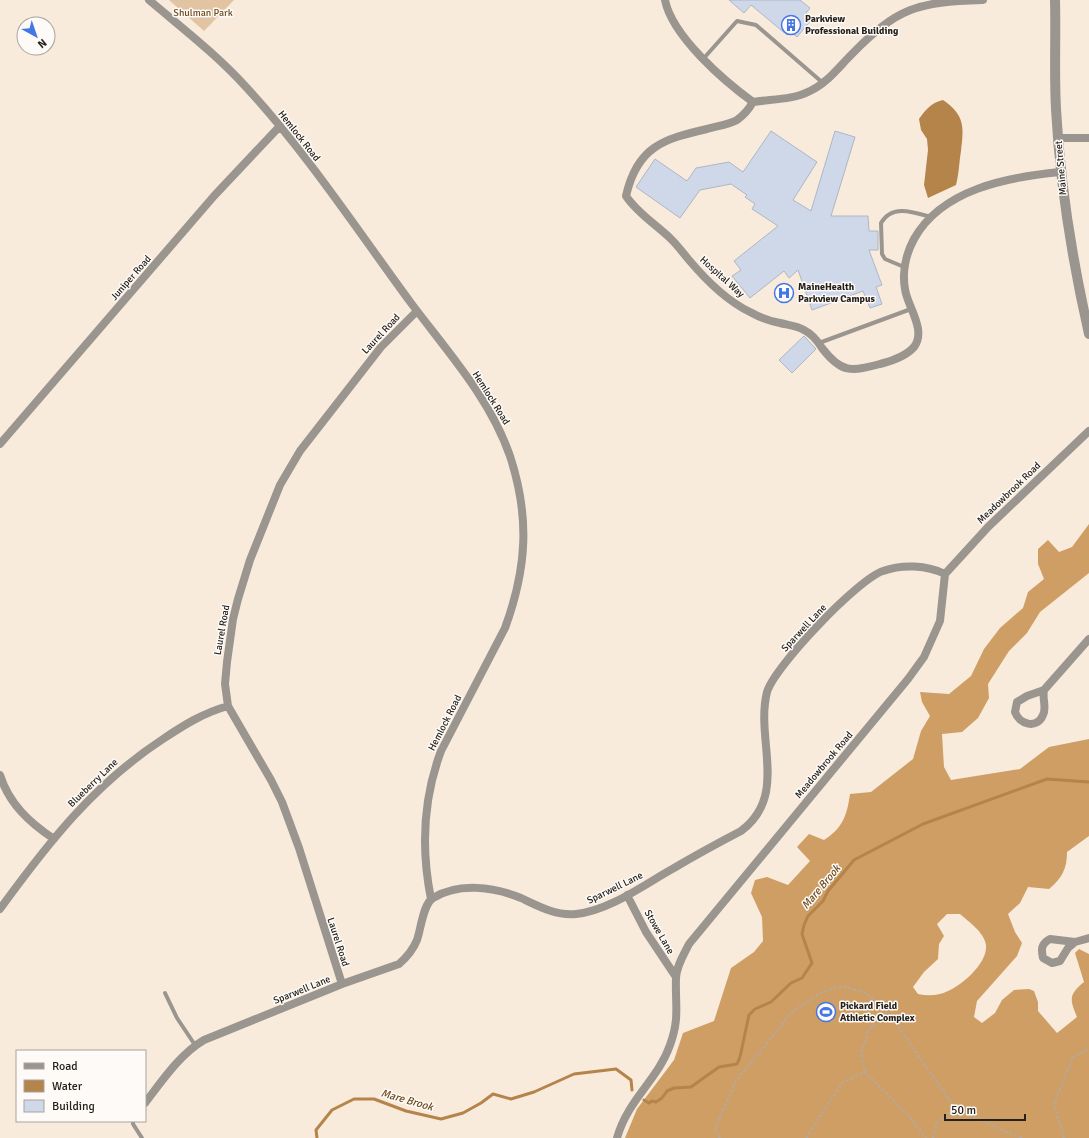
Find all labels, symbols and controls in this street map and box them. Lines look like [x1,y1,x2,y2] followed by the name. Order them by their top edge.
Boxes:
[173,7,233,19] park label: Shulman Park
[805,13,899,37] place label: Parkview Professional Building
[780,14,802,36] building icon: Parkview Professional Building
[16,16,56,56] north arrow
[35,36,49,51] text: N
[275,108,323,164] street label: Hemlock Road
[1053,140,1069,196] street label: Maine Street
[108,253,154,303] street label: Juniper Road
[697,254,747,300] street label: Hospital Way
[798,281,875,305] place label: MaineHealth Parkview Campus
[773,282,795,304] hospital icon: MaineHealth Parkview Campus
[359,311,403,357] street label: Laurel Road
[470,369,512,427] street label: Hemlock Road
[975,460,1043,526] street label: Meadowbrook Road
[779,602,829,654] street label: Sparwell Lane
[212,604,232,656] street label: Laurel Road
[426,693,464,753] street label: Hemlock Road
[793,729,855,801] street label: Meadowbrook Road
[66,756,120,810] street label: Blueberry Lane
[799,861,844,912] water label: Mare Brook
[585,869,645,907] street label: Sparwell Lane
[642,908,676,956] street label: Stowe Lane
[324,916,352,968] street label: Laurel Road
[272,973,332,1007] street label: Sparwell Lane
[840,1000,915,1024] place label: Pickard Field Athletic Complex
[815,1001,837,1023] sports icon: Pickard Field Athletic Complex
[16,1050,146,1122] legend
[52,1059,78,1074] text: Road
[52,1079,83,1094] text: Water
[379,1086,436,1114] water label: Mare Brook
[945,1096,1025,1122] scale bar
[52,1099,95,1114] text: Building
[951,1103,976,1118] text: 50 m

